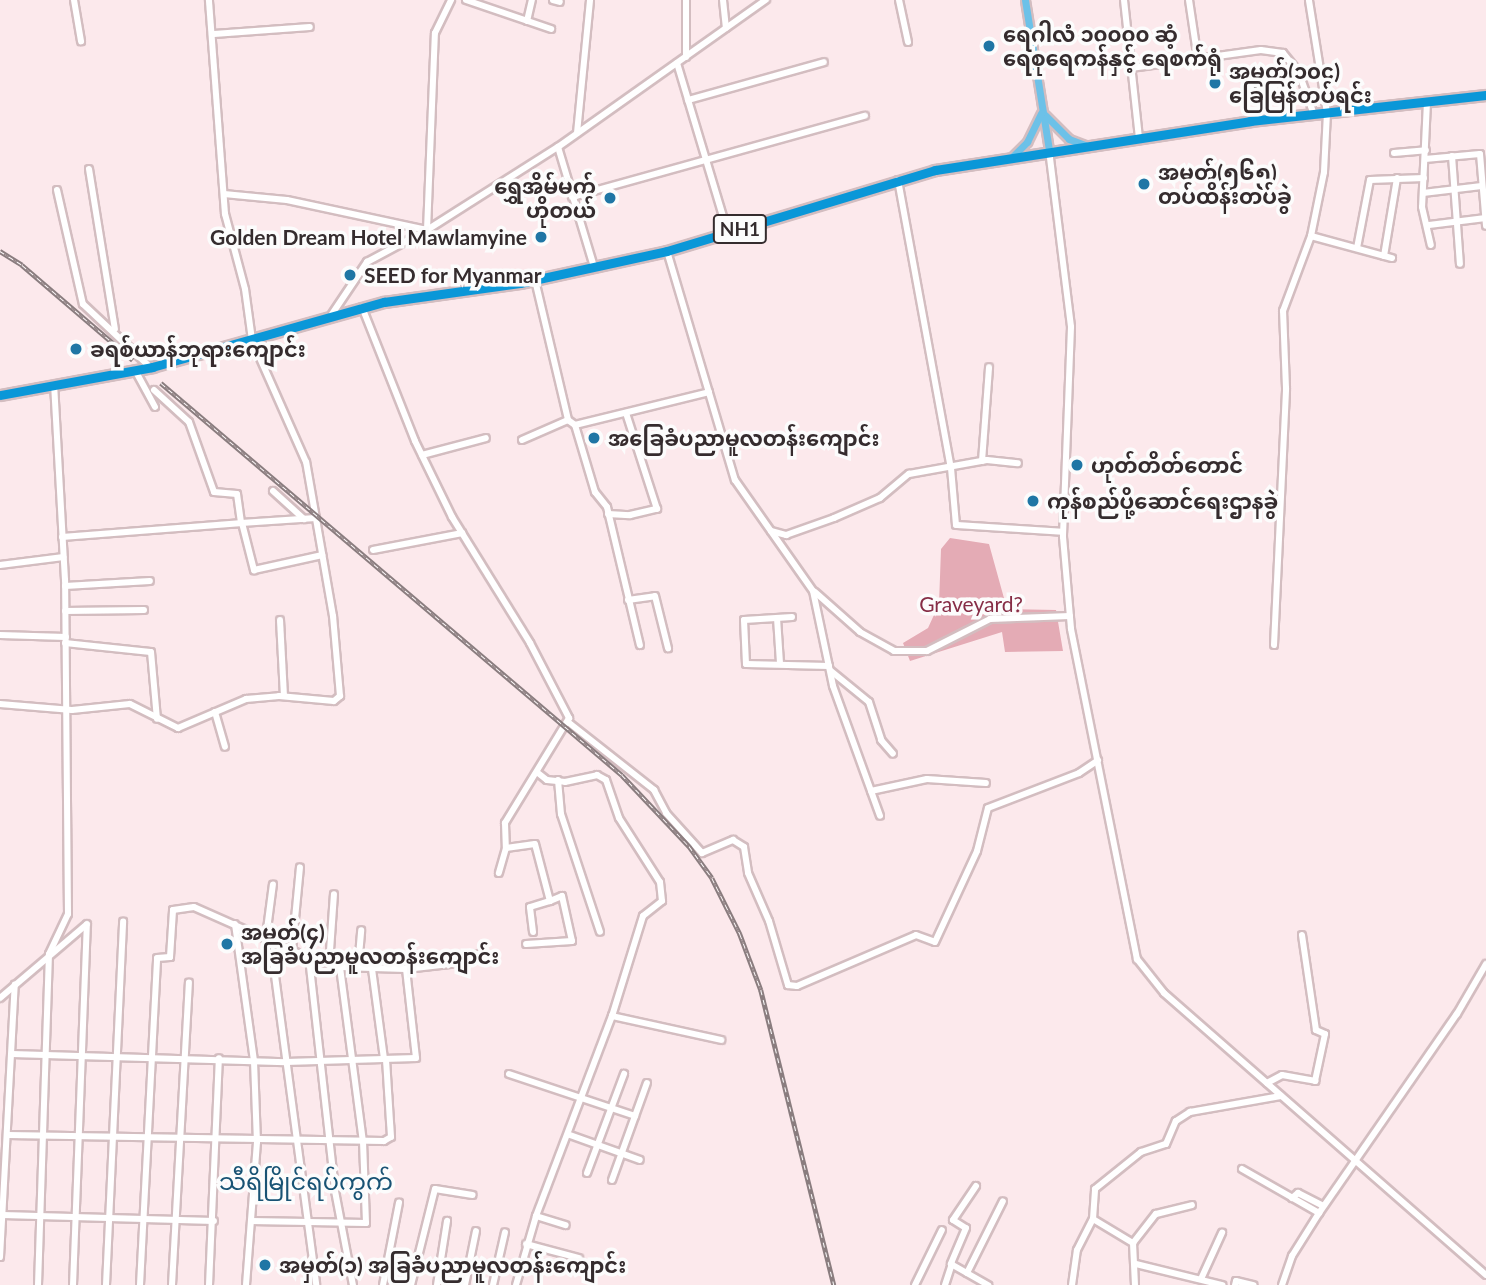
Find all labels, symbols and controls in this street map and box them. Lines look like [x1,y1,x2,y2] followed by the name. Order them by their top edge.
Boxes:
[1003,21,1222,71] place label: ရေဂါလံ ၁၀၀၀၀ ဆံ့ ရေစုရေကန်နှင့် ရေစက်ရုံ
[981,38,997,54] marker: ရေဂါလံ ၁၀၀၀၀ ဆံ့ ရေစုရေကန်နှင့် ရေစက်ရုံ
[1229,58,1372,108] place label: အမှတ်(၁၀၄) ခြေမြန်တပ်ရင်း
[1207,75,1223,91] marker: အမှတ်(၁၀၄) ခြေမြန်တပ်ရင်း
[1158,159,1292,209] place label: အမှတ်(၅၆၅) တပ်ထိန်းတပ်ခွဲ
[494,173,596,223] place label: ရွှေအိမ်မက် ဟိုတယ်
[1136,176,1152,192] marker: အမှတ်(၅၆၅) တပ်ထိန်းတပ်ခွဲ
[602,190,618,206] marker: ရွှေအိမ်မက် ဟိုတယ်
[712,214,768,244] road number: NH1
[210,224,527,250] place label: Golden Dream Hotel Mawlamyine
[533,229,549,245] marker: Golden Dream Hotel Mawlamyine
[364,262,542,288] place label: SEED for Myanmar
[342,267,358,283] marker: SEED for Myanmar
[90,336,306,362] place label: ခရစ်ယာန်ဘုရားကျောင်း
[68,341,84,357] marker: ခရစ်ယာန်ဘုရားကျောင်း
[608,425,880,451] place label: အခြေခံပညာမူလတန်းကျောင်း
[586,430,602,446] marker: အခြေခံပညာမူလတန်းကျောင်း
[1091,452,1243,478] place label: ဟုတ်တိတ်တောင်
[1069,457,1085,473] marker: ဟုတ်တိတ်တောင်
[1047,488,1278,514] place label: ကုန်စည်ပို့ဆောင်ရေးဌာနခွဲ
[1025,493,1041,509] marker: ကုန်စည်ပို့ဆောင်ရေးဌာနခွဲ
[919,591,1023,617] park label: Graveyard?
[241,919,499,969] place label: အမှတ်(၄) အခြခံပညာမူလတန်းကျောင်း
[219,936,235,952] marker: အမှတ်(၄) အခြခံပညာမူလတန်းကျောင်း
[219,1167,393,1195] district label: သီရိမြိုင်ရပ်ကွက်
[279,1252,626,1278] place label: အမှတ်(၁) အခြခံပညာမူလတန်းကျောင်း
[257,1257,273,1273] marker: အမှတ်(၁) အခြခံပညာမူလတန်းကျောင်း

